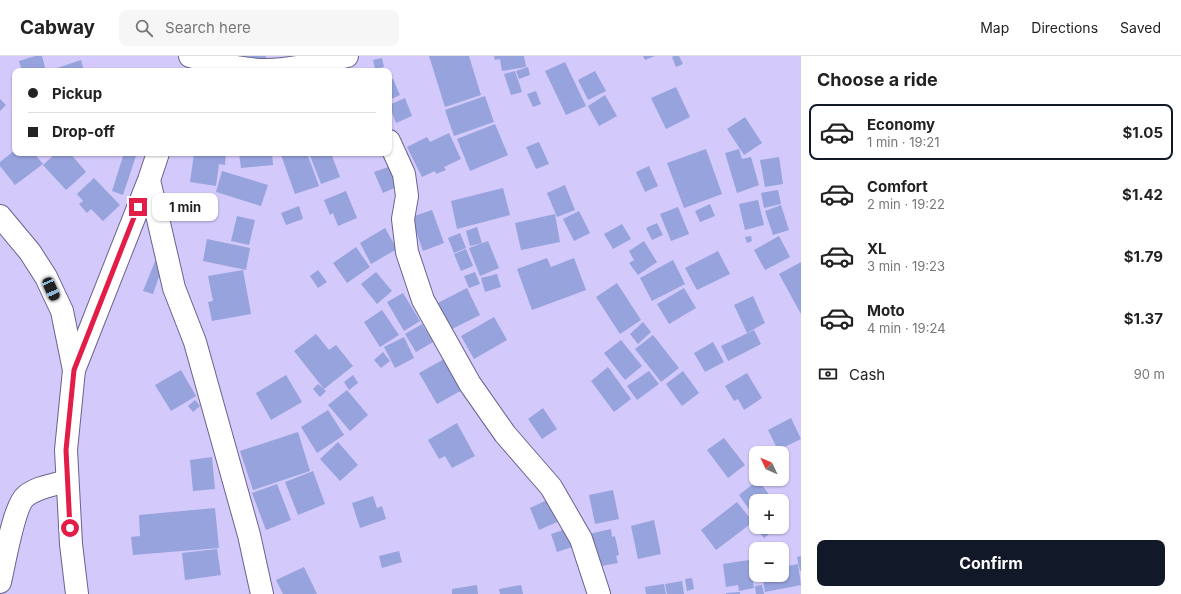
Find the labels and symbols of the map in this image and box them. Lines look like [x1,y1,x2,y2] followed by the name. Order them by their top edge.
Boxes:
[152,193,218,221] callout: 1 min
[129,198,147,216] route end
[41,276,61,302] car
[749,446,789,486] north arrow
[61,519,79,537] route start

